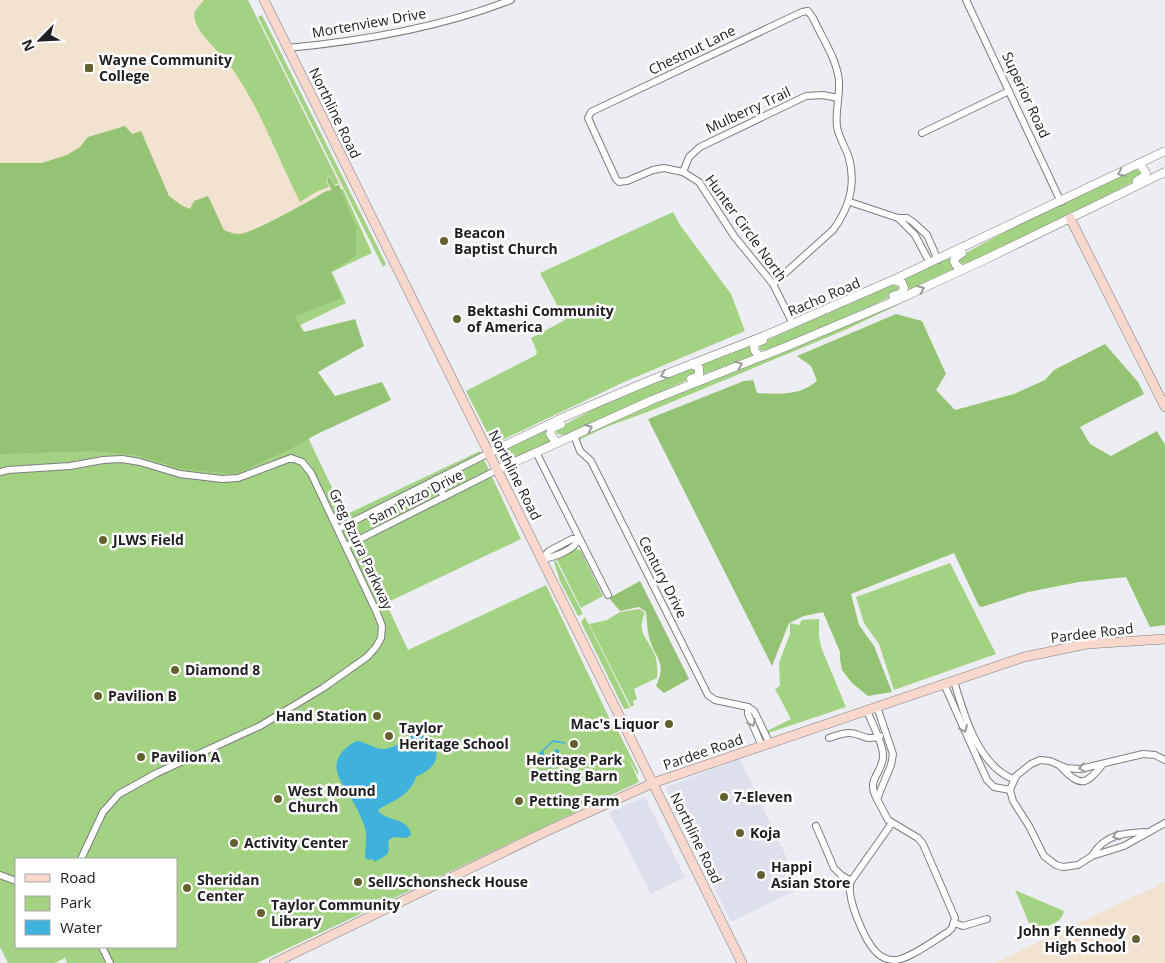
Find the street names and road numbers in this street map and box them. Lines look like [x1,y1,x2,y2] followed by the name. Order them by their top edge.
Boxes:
[310,3,427,42] street label: Mortenview Drive
[645,20,738,79] street label: Chestnut Lane
[998,49,1055,141] street label: Superior Road
[305,64,366,161] street label: Northline Road
[702,82,793,137] street label: Mulberry Trail
[701,170,792,285] street label: Hunter Circle North
[785,273,863,320] street label: Racho Road
[485,426,546,523] street label: Northline Road
[365,465,466,529] street label: Sam Pizzo Drive
[325,485,398,613] street label: Greg Bzura Parkway
[635,533,692,621] street label: Century Drive
[1049,618,1134,647] street label: Pardee Road
[660,729,745,774] street label: Pardee Road
[666,789,727,886] street label: Northline Road

